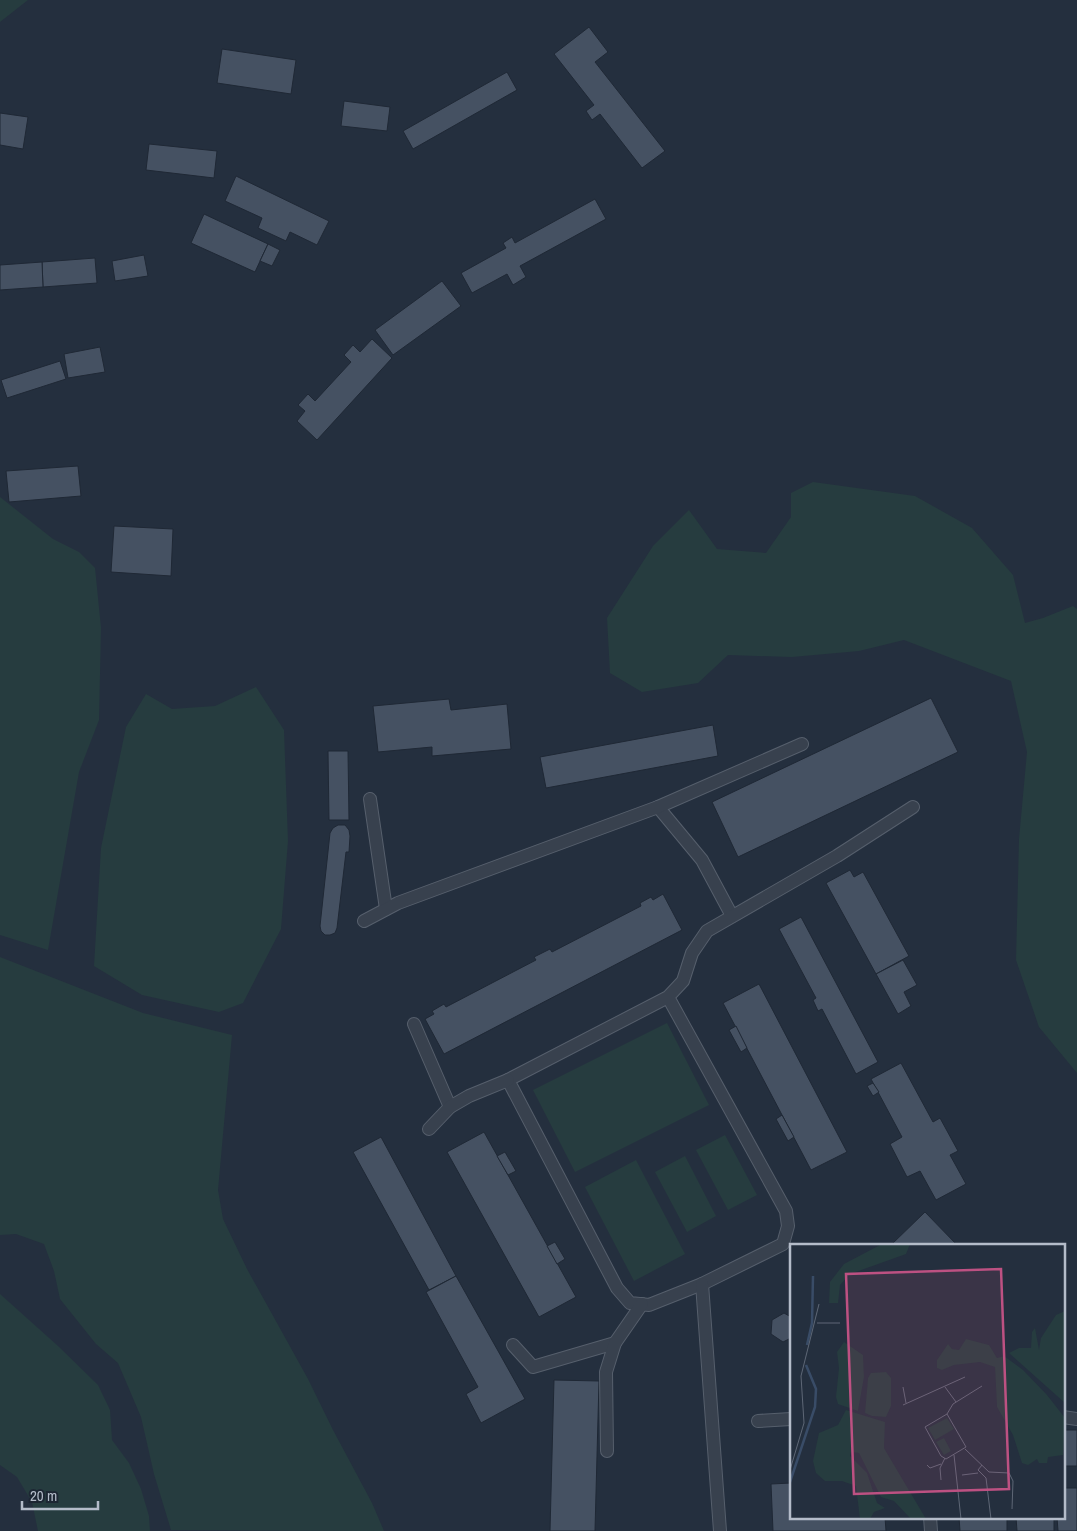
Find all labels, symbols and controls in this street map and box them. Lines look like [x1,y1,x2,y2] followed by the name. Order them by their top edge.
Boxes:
[790,1244,1064,1518] inset map
[22,1478,99,1510] scale bar
[30,1485,57,1506] text: 20 m

